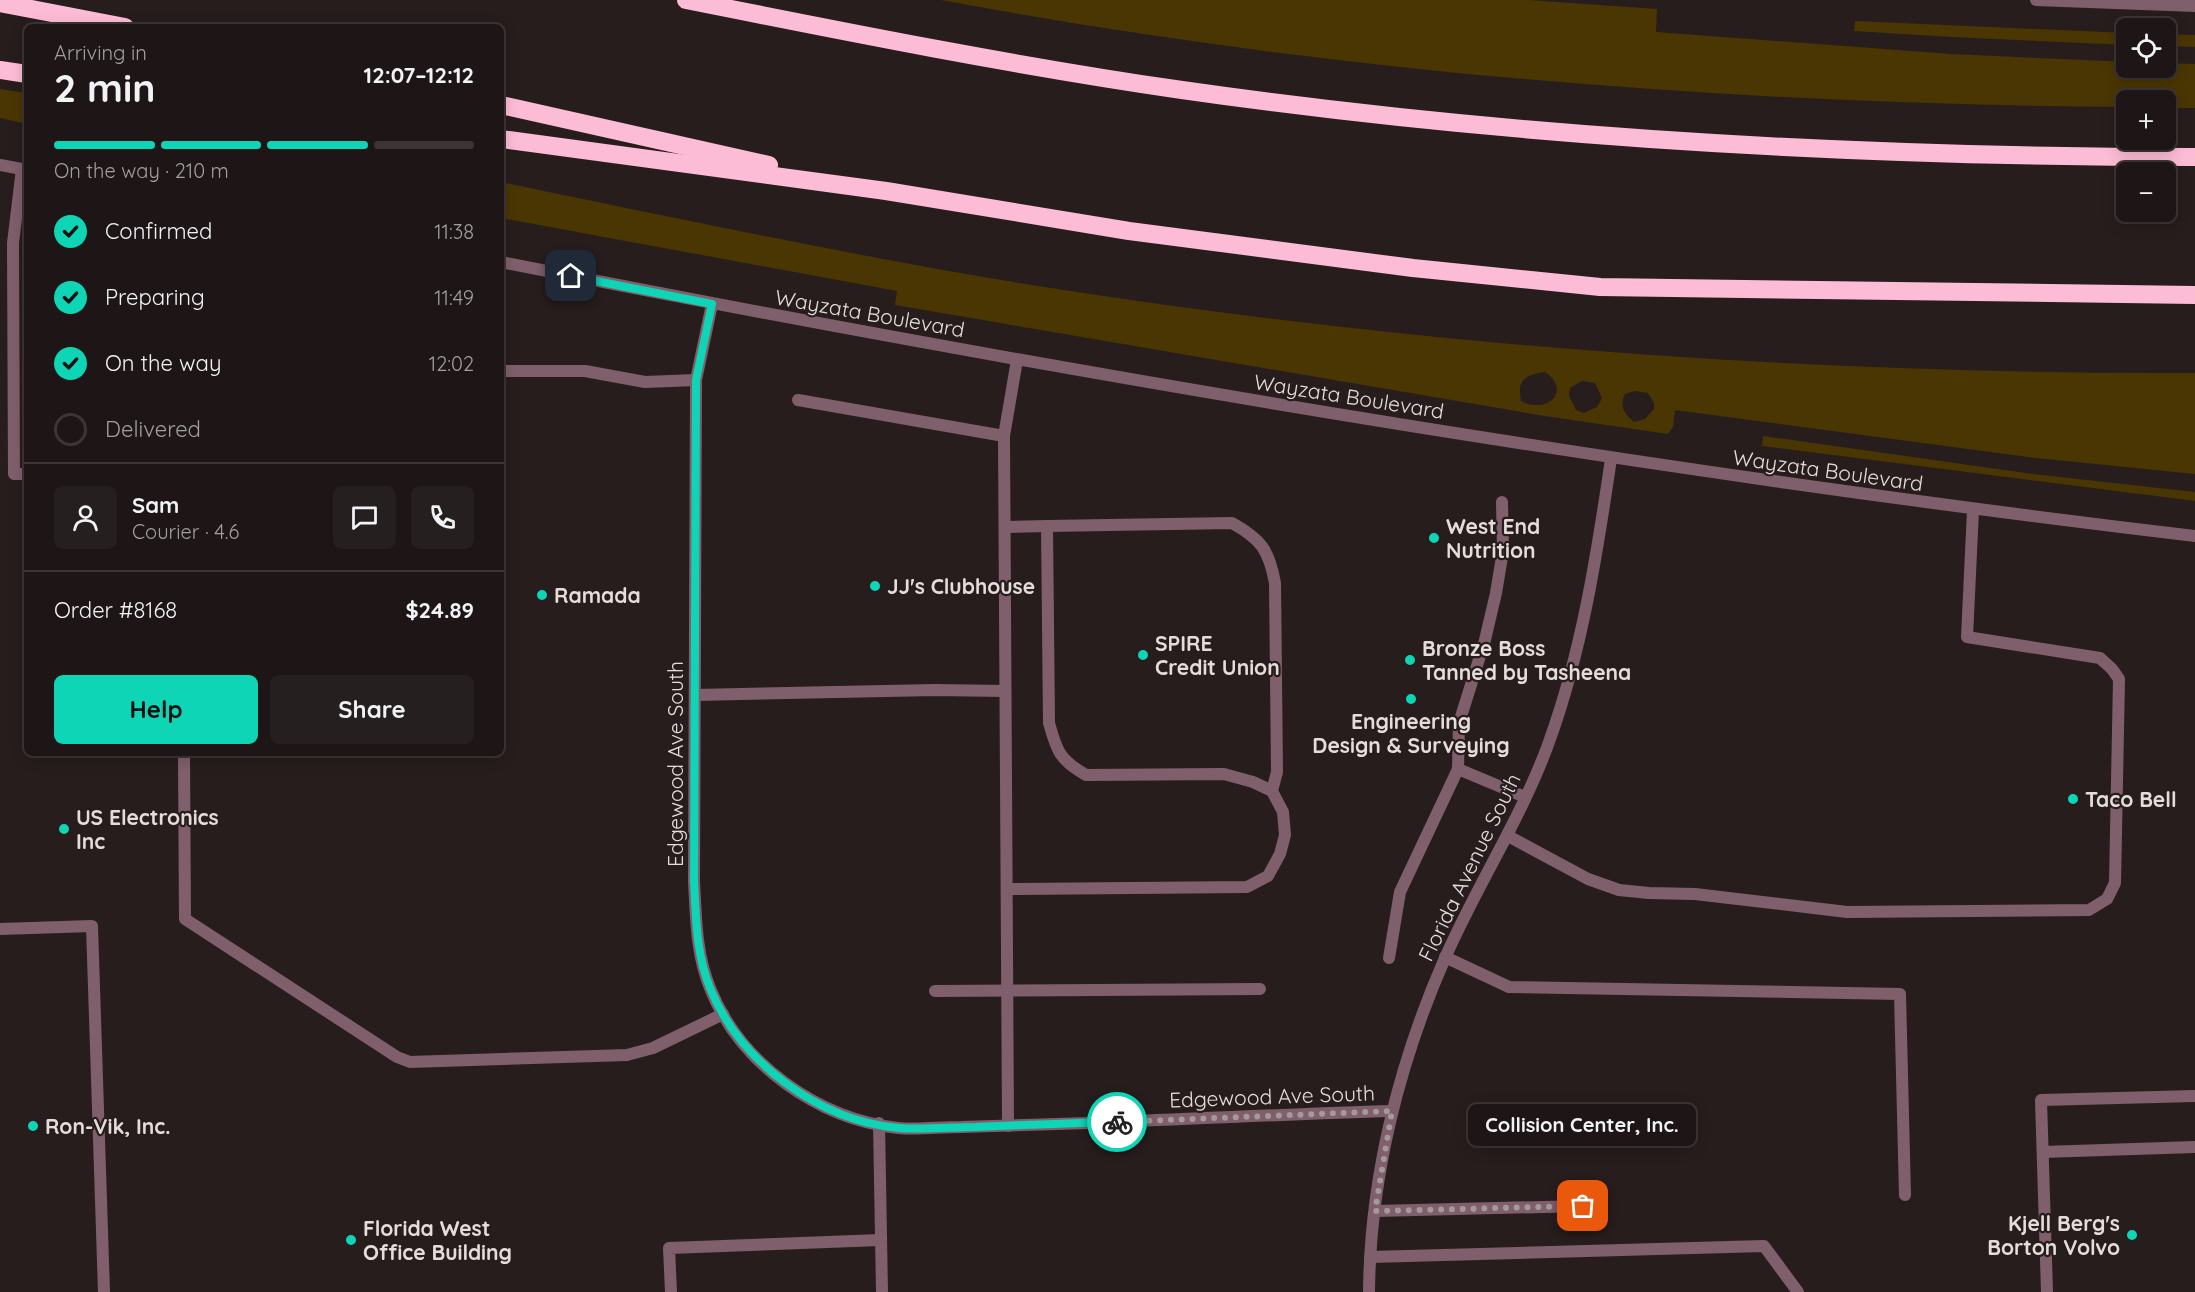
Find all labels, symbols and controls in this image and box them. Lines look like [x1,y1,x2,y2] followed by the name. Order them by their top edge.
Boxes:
[2116,18,2176,222] map controls
[2116,18,2176,78] button: locate
[54,40,147,65] text: Arriving in
[364,61,474,89] text: 12:07–12:12
[54,63,156,112] text: 2 min
[2116,90,2176,150] button: +
[54,158,229,183] text: On the way · 210 m
[2116,162,2176,222] button: −
[54,215,87,248] icon: check
[105,217,212,245] text: Confirmed
[434,219,474,244] text: 11:38
[545,250,596,301] pin
[554,259,587,292] icon: home
[54,281,87,314] icon: check
[105,283,205,311] text: Preparing
[773,284,967,342] street label: Wayzata Boulevard
[434,285,474,310] text: 11:49
[54,347,87,380] icon: check
[105,349,221,377] text: On the way
[429,351,474,376] text: 12:02
[1252,368,1446,424] street label: Wayzata Boulevard
[105,415,201,443] text: Delivered
[1731,444,1925,496] street label: Wayzata Boulevard
[54,486,117,549] button: person
[333,486,396,549] button: chat
[411,486,474,549] button: phone
[132,491,179,519] text: Sam
[1446,513,1540,563] place label: West End Nutrition
[132,519,239,544] text: Courier · 4.6
[1427,531,1441,545] marker: West End Nutrition
[887,573,1035,599] place label: JJ's Clubhouse
[868,579,882,593] marker: JJ's Clubhouse
[554,582,641,608] place label: Ramada
[535,588,549,602] marker: Ramada
[54,596,177,624] text: Order #8168
[405,596,474,624] text: $24.89
[1155,630,1280,680] place label: SPIRE Credit Union
[1422,635,1631,685] place label: Bronze Boss Tanned by Tasheena
[1136,648,1150,662] marker: SPIRE Credit Union
[1403,653,1417,667] marker: Bronze Boss Tanned by Tasheena
[662,661,688,867] street label: Edgewood Ave South
[54,675,258,744] button: Help
[270,675,474,744] button: Share
[1404,692,1418,706] marker: Engineering Design & Surveying
[1312,708,1510,758] place label: Engineering Design & Surveying
[1412,769,1526,965] street label: Florida Avenue South
[2085,786,2177,812] place label: Taco Bell
[2066,792,2080,806] marker: Taco Bell
[76,804,219,854] place label: US Electronics Inc
[57,822,71,836] marker: US Electronics Inc
[1169,1079,1375,1113] street label: Edgewood Ave South
[1087,1092,1147,1152] courier
[1469,1104,1697,1146] callout: Collision Center, Inc.
[1101,1106,1134,1139] icon: bike
[1485,1112,1679,1137] text: Collision Center, Inc.
[45,1113,171,1139] place label: Ron-Vik, Inc.
[26,1119,40,1133] marker: Ron-Vik, Inc.
[1557,1180,1608,1231] pin
[1566,1189,1599,1222] icon: bag
[1987,1210,2120,1260] place label: Kjell Berg's Borton Volvo
[363,1215,512,1265] place label: Florida West Office Building
[2125,1228,2139,1242] marker: Kjell Berg's Borton Volvo
[344,1233,358,1247] marker: Florida West Office Building

